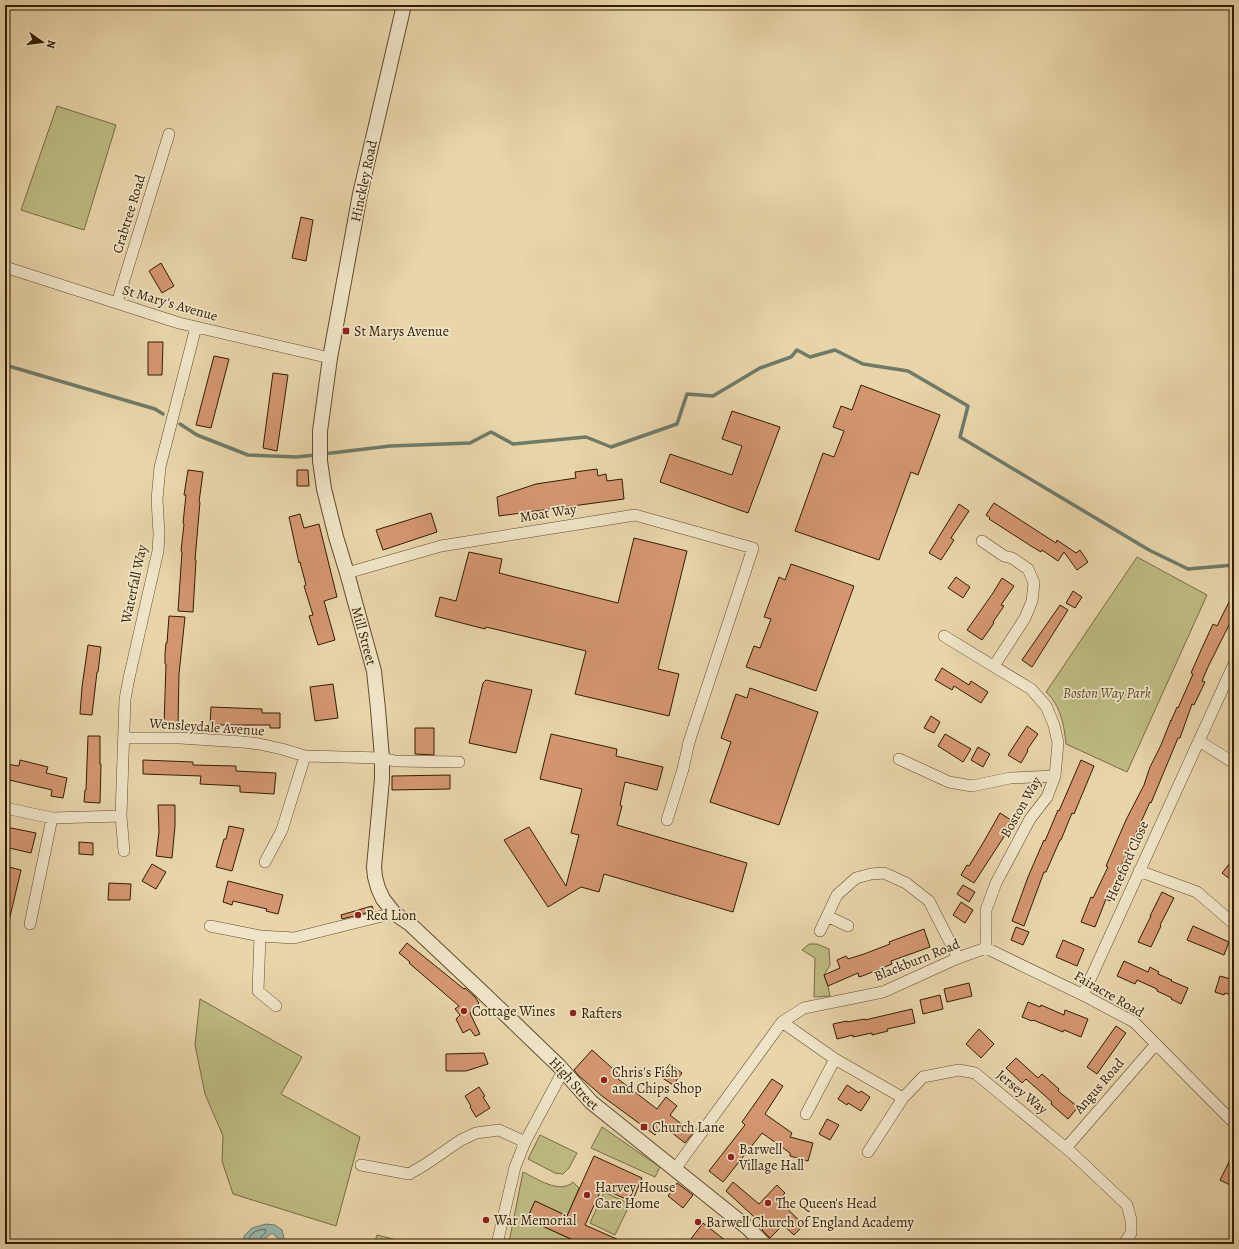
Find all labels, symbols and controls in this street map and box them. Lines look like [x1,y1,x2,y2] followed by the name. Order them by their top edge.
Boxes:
[22,22,62,62] north arrow
[43,39,59,50] text: N
[346,138,382,223] street label: Hinckley Road
[108,172,150,256] street label: Crabtree Road
[120,280,220,326] street label: St Mary's Avenue
[354,322,449,341] place label: St Marys Avenue
[341,326,351,336] marker: St Marys Avenue
[518,499,578,527] street label: Moat Way
[116,542,152,626] street label: Waterfall Way
[347,604,381,667] street label: Mill Street
[1063,684,1151,703] park label: Boston Way Park
[148,713,265,741] street label: Wensleydale Avenue
[996,772,1046,841] street label: Boston Way
[1101,818,1153,904] street label: Hereford Close
[366,906,417,925] place label: Red Lion
[353,910,363,920] marker: Red Lion
[871,934,963,986] street label: Blackburn Road
[1070,966,1148,1022] street label: Fairacre Road
[472,1002,555,1021] place label: Cottage Wines
[581,1004,622,1023] place label: Rafters
[459,1006,469,1016] marker: Cottage Wines
[568,1008,578,1018] marker: Rafters
[545,1052,604,1115] street label: High Street
[1069,1054,1129,1119] street label: Angus Road
[612,1063,702,1098] place label: Chris's Fish and Chips Shop
[992,1065,1052,1119] street label: Jersey Way
[599,1075,609,1085] marker: Chris's Fish and Chips Shop
[652,1118,725,1137] place label: Church Lane
[639,1122,649,1132] marker: Church Lane
[738,1140,805,1175] place label: Barwell Village Hall
[726,1152,736,1162] marker: Barwell Village Hall
[595,1178,675,1213] place label: Harvey House Care Home
[582,1190,592,1200] marker: Harvey House Care Home
[776,1194,877,1213] place label: The Queen's Head
[763,1198,773,1208] marker: The Queen's Head
[493,1211,577,1230] place label: War Memorial
[706,1213,914,1232] place label: Barwell Church of England Academy
[481,1215,491,1225] marker: War Memorial
[693,1217,703,1227] marker: Barwell Church of England Academy

